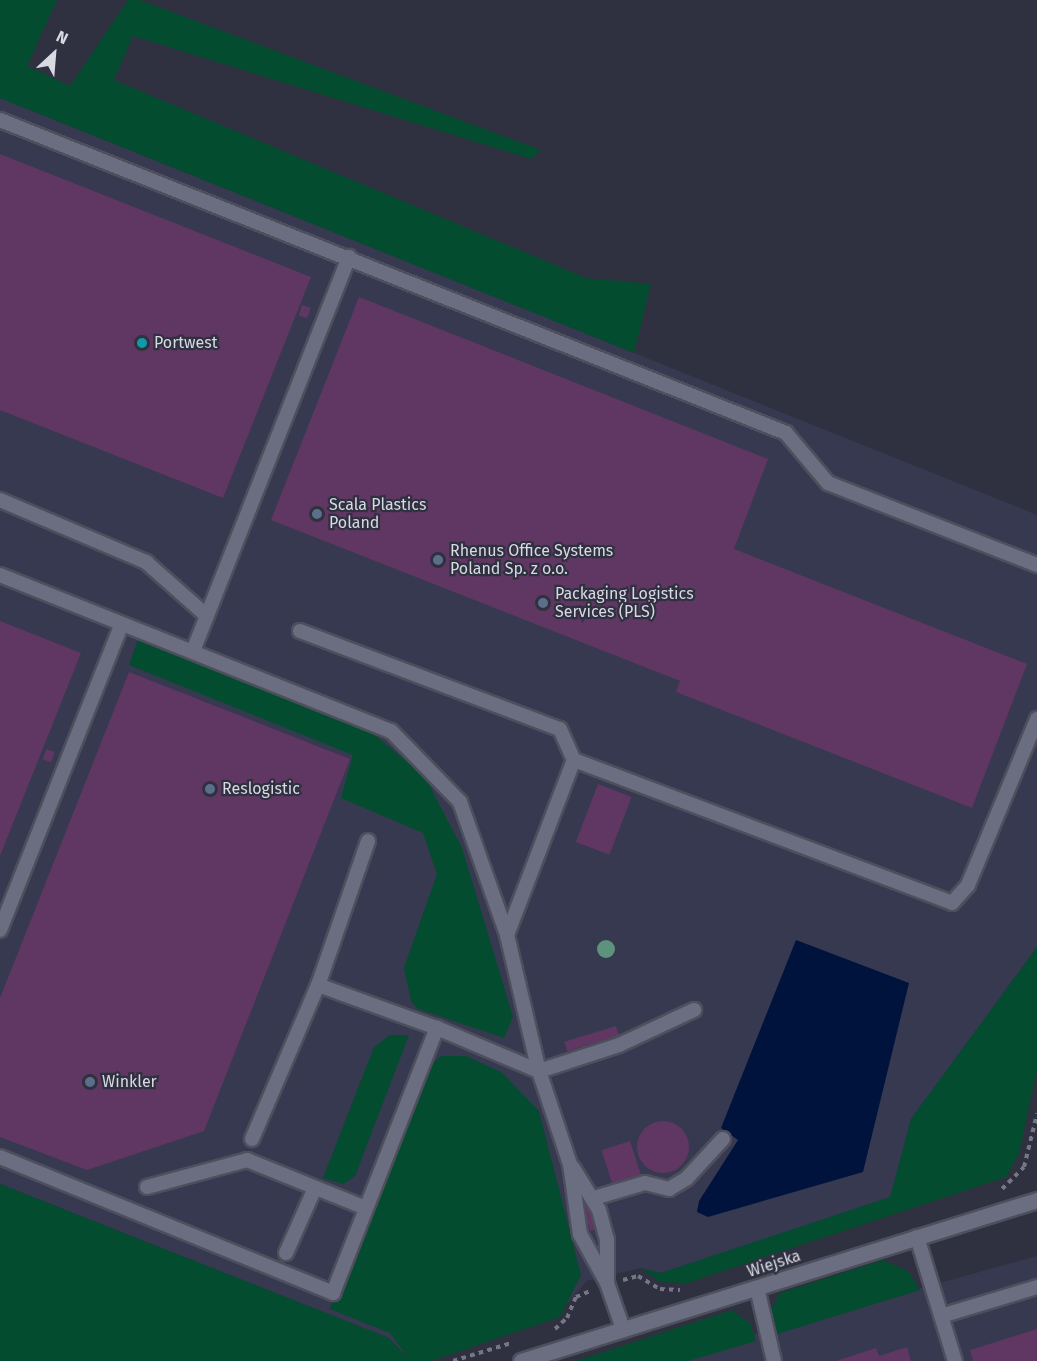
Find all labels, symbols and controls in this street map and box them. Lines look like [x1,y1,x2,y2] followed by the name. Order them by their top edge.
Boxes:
[24,24,84,84] north arrow
[53,27,71,48] text: N
[154,333,218,353] place label: Portwest
[135,336,149,350] marker: Portwest
[329,495,426,533] place label: Scala Plastics Poland
[310,507,324,521] marker: Scala Plastics Poland
[450,541,613,579] place label: Rhenus Office Systems Poland Sp. z o.o.
[431,553,445,567] marker: Rhenus Office Systems Poland Sp. z o.o.
[555,584,694,622] place label: Packaging Logistics Services (PLS)
[536,596,550,610] marker: Packaging Logistics Services (PLS)
[222,779,300,799] place label: Reslogistic
[203,782,217,796] marker: Reslogistic
[102,1072,157,1092] place label: Winkler
[83,1075,97,1089] marker: Winkler
[745,1246,803,1282] street label: Wiejska

